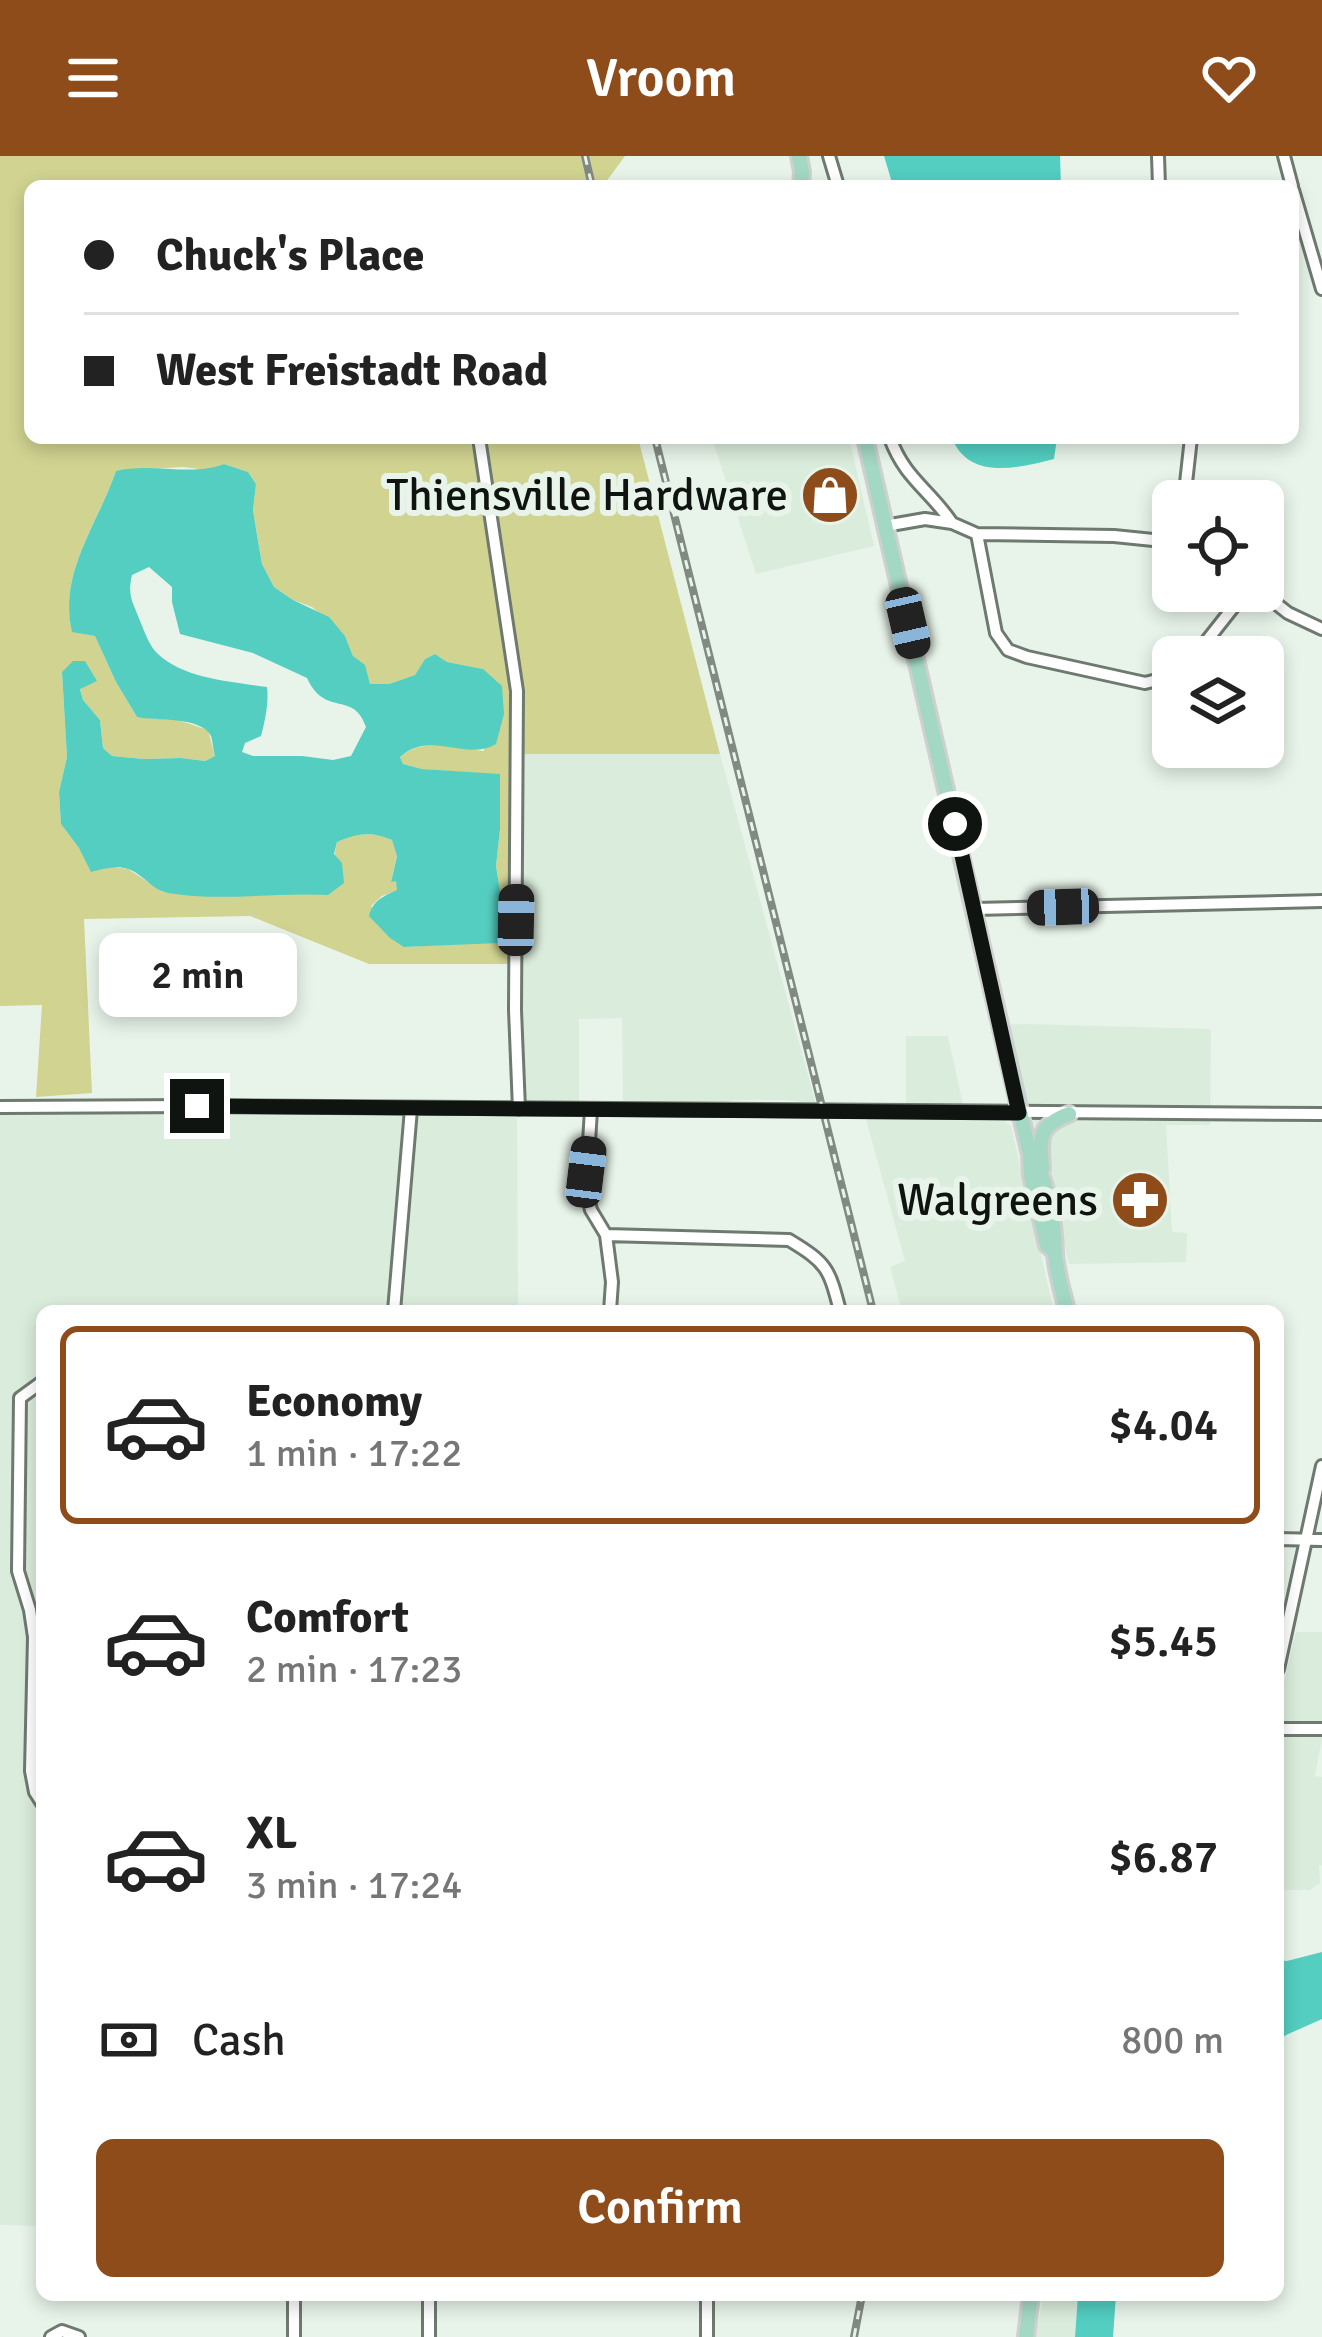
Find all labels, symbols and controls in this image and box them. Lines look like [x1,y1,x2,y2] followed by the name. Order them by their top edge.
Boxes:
[60,45,126,111] icon: menu
[586,45,736,112] text: Vroom
[1196,45,1262,111] icon: heart
[156,228,425,283] text: Chuck's Place
[156,343,548,398] text: West Freistadt Road
[799,464,861,526] shop icon: Thiensville Hardware
[386,468,788,523] place label: Thiensville Hardware
[1152,480,1284,768] map controls
[1152,480,1284,612] button: locate
[882,584,934,662] car
[1152,636,1284,768] button: layers
[928,797,982,851] route start
[497,884,535,956] car
[1026,888,1100,926] car
[98,932,296,1016] callout: 2 min
[151,951,245,999] text: 2 min
[170,1079,224,1133] route end
[564,1134,608,1210] car
[1109,1169,1171,1231] pharmacy icon: Walgreens
[897,1173,1098,1228] place label: Walgreens
[102,1371,210,1479] icon: car
[246,1374,422,1429] text: Economy
[1108,1398,1218,1453] text: $4.04
[246,1429,462,1477] text: 1 min · 17:22
[102,1587,210,1695] icon: car
[246,1590,409,1645] text: Comfort
[1108,1614,1218,1669] text: $5.45
[246,1645,462,1693] text: 2 min · 17:23
[102,1803,210,1911] icon: car
[246,1806,297,1861] text: XL
[1108,1830,1218,1885] text: $6.87
[246,1861,462,1909] text: 3 min · 17:24
[96,2007,162,2073] icon: cash
[192,2013,286,2068] text: Cash
[1121,2016,1224,2064] text: 800 m
[96,2139,1224,2277] button: Confirm

